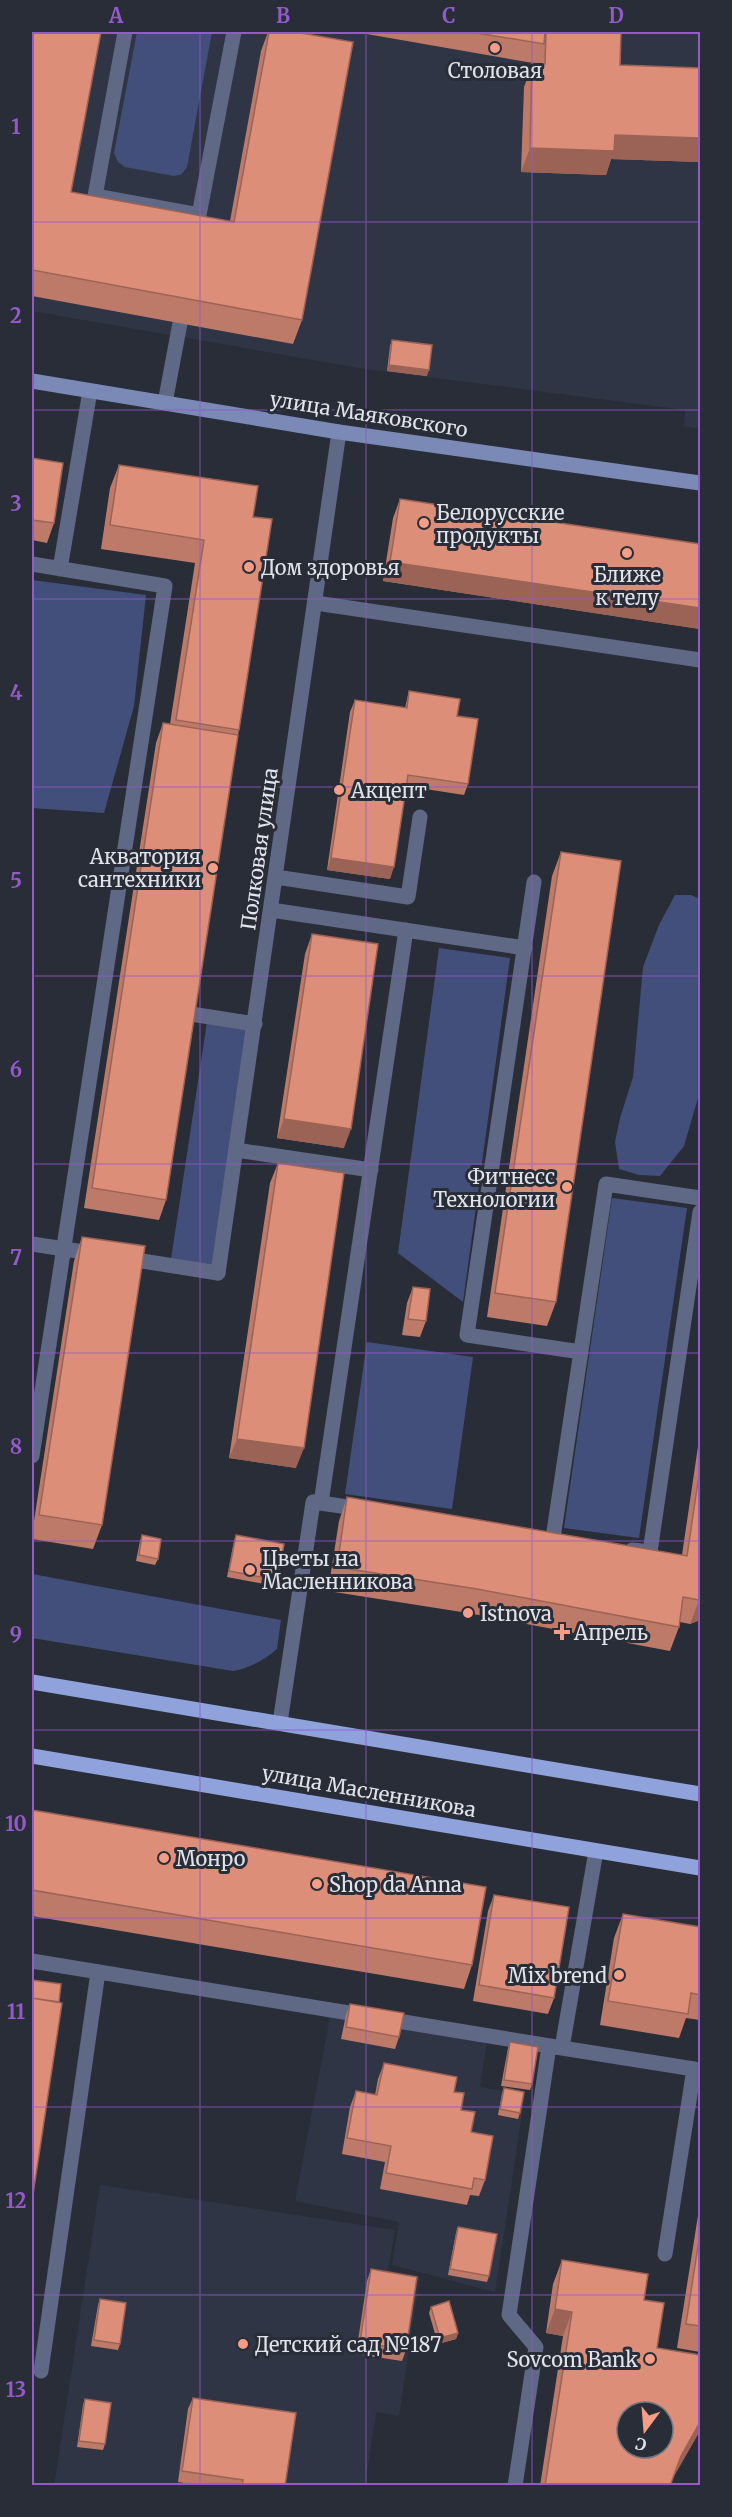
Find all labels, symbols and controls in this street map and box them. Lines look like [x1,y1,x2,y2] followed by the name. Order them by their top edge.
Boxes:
[108,3,124,28] text: A
[276,3,290,28] text: B
[442,3,456,28] text: C
[608,3,624,28] text: D
[488,41,502,55] marker: Столовая
[448,58,542,83] place label: Столовая
[11,114,21,139] text: 1
[10,303,22,328] text: 2
[268,386,470,442] street label: улица Маяковского
[10,491,22,516] text: 3
[436,500,565,548] place label: Белорусские продукты
[417,516,431,530] marker: Белорусские продукты
[620,546,634,560] marker: Ближе к телу
[261,555,400,580] place label: Дом здоровья
[242,560,256,574] marker: Дом здоровья
[593,562,661,610] place label: Ближе к телу
[10,680,23,705] text: 4
[235,766,283,932] street label: Полковая улица
[350,778,427,803] place label: Акцепт
[332,783,346,797] marker: Акцепт
[78,844,201,892] place label: Акватория сантехники
[206,861,220,875] marker: Акватория сантехники
[10,868,22,893] text: 5
[10,1057,22,1082] text: 6
[433,1164,555,1212] place label: Фитнесс Технологии
[560,1180,574,1194] marker: Фитнесс Технологии
[10,1245,22,1270] text: 7
[10,1434,22,1459] text: 8
[262,1546,413,1594] place label: Цветы на Масленникова
[243,1563,257,1577] marker: Цветы на Масленникова
[480,1601,552,1626] place label: Istnova
[461,1606,475,1620] marker: Istnova
[573,1620,648,1645] place label: Апрель
[10,1622,22,1647] text: 9
[555,1625,569,1639] marker: Апрель
[260,1760,478,1822] street label: улица Масленникова
[5,1811,27,1836] text: 10
[176,1846,246,1871] place label: Монро
[157,1851,171,1865] marker: Монро
[329,1872,462,1897] place label: Shop da Anna
[310,1877,324,1891] marker: Shop da Anna
[508,1963,607,1988] place label: Mix brend
[612,1968,626,1982] marker: Mix brend
[7,1999,25,2024] text: 11
[6,2188,27,2213] text: 12
[255,2332,441,2357] place label: Детский сад №187
[236,2337,250,2351] marker: Детский сад №187
[506,2347,638,2372] place label: Sovcom Bank
[643,2352,657,2366] marker: Sovcom Bank
[6,2377,26,2402] text: 13
[615,2400,675,2460] north arrow
[633,2433,649,2455] text: С

